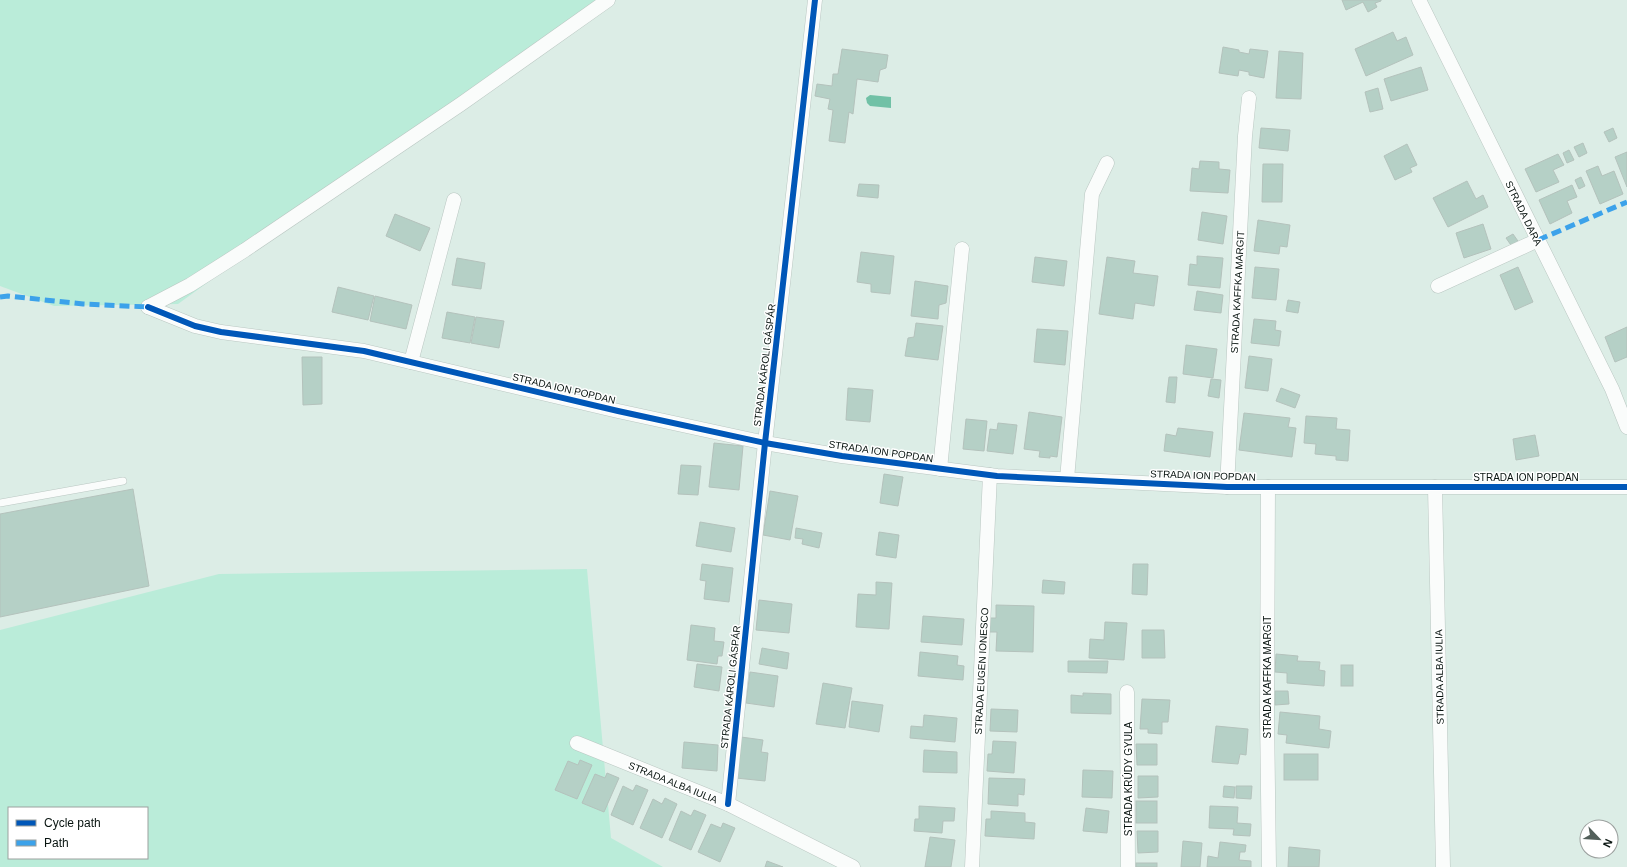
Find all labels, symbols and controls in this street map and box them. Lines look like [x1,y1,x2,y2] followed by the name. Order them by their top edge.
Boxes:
[1503,179,1544,248] street label: STRADA DARA
[1229,230,1246,354] street label: STRADA KAFFKA MARGIT
[750,303,778,427] street label: STRADA KÁROLI GÁSPÁR
[511,371,617,406] street label: STRADA ION POPDAN
[828,439,934,464] street label: STRADA ION POPDAN
[1150,468,1256,483] street label: STRADA ION POPDAN
[1473,472,1579,483] street label: STRADA ION POPDAN
[973,607,990,735] street label: STRADA EUGEN IONESCO
[1262,616,1273,738] street label: STRADA KAFFKA MARGIT
[718,625,742,749] street label: STRADA KÁROLI GÁSPÁR
[1433,629,1446,725] street label: STRADA ALBA IULIA
[1122,722,1134,836] street label: STRADA KRÚDY GYULA
[627,760,719,805] street label: STRADA ALBA IULIA
[8,807,148,859] legend
[44,816,101,830] text: Cycle path
[1579,819,1619,859] north arrow
[44,836,69,850] text: Path
[1601,837,1615,849] text: N

